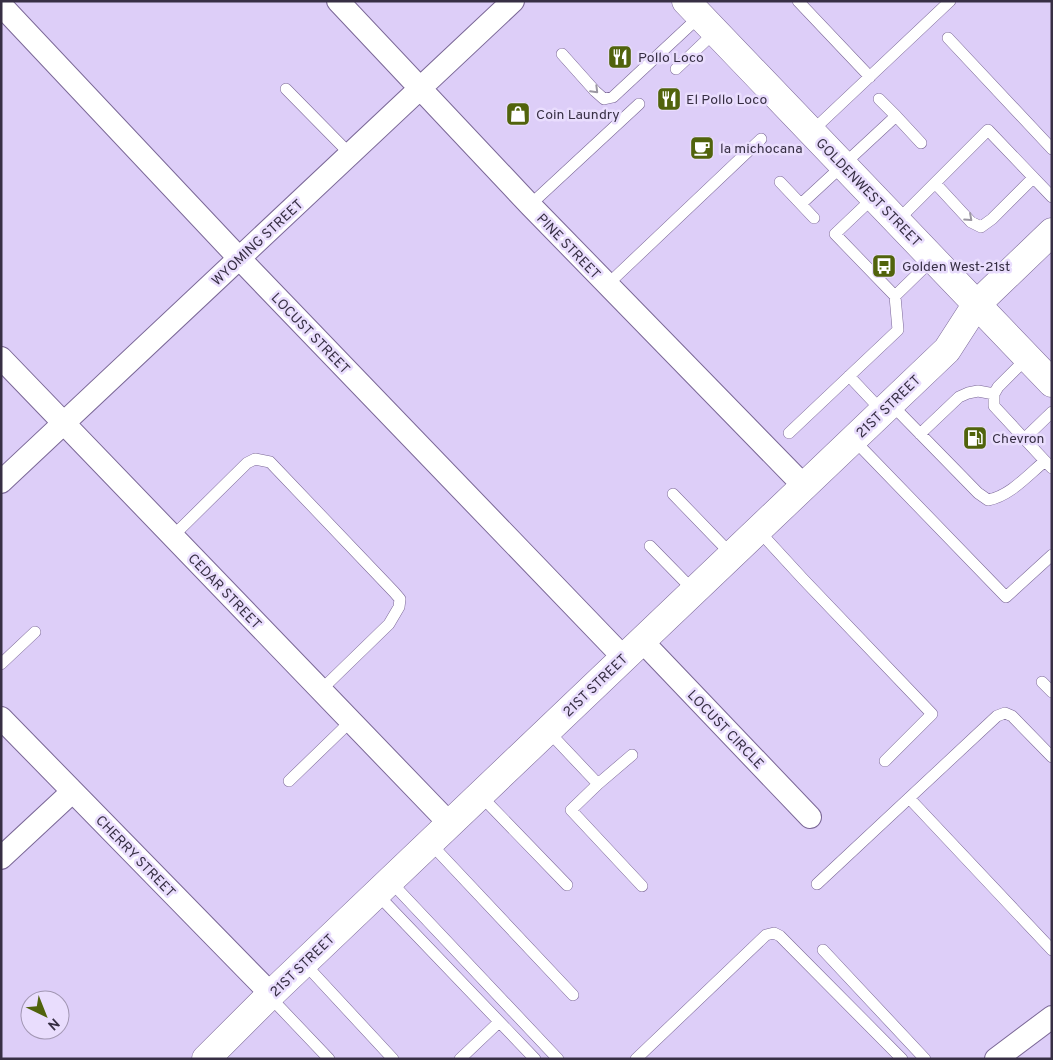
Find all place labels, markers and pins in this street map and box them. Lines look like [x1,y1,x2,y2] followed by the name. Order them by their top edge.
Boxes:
[607,44,633,70] restaurant icon: Pollo Loco
[638,50,704,67] place label: Pollo Loco
[656,86,682,112] restaurant icon: El Pollo Loco
[686,92,767,109] place label: El Pollo Loco
[505,101,531,127] shop icon: Coin Laundry
[536,107,620,124] place label: Coin Laundry
[689,135,715,161] cafe icon: la michocana
[720,141,803,158] place label: la michocana
[871,253,897,279] bus stop icon: Golden West-21st
[902,259,1010,276] place label: Golden West-21st
[962,425,988,451] fuel station icon: Chevron
[992,431,1044,448] place label: Chevron

